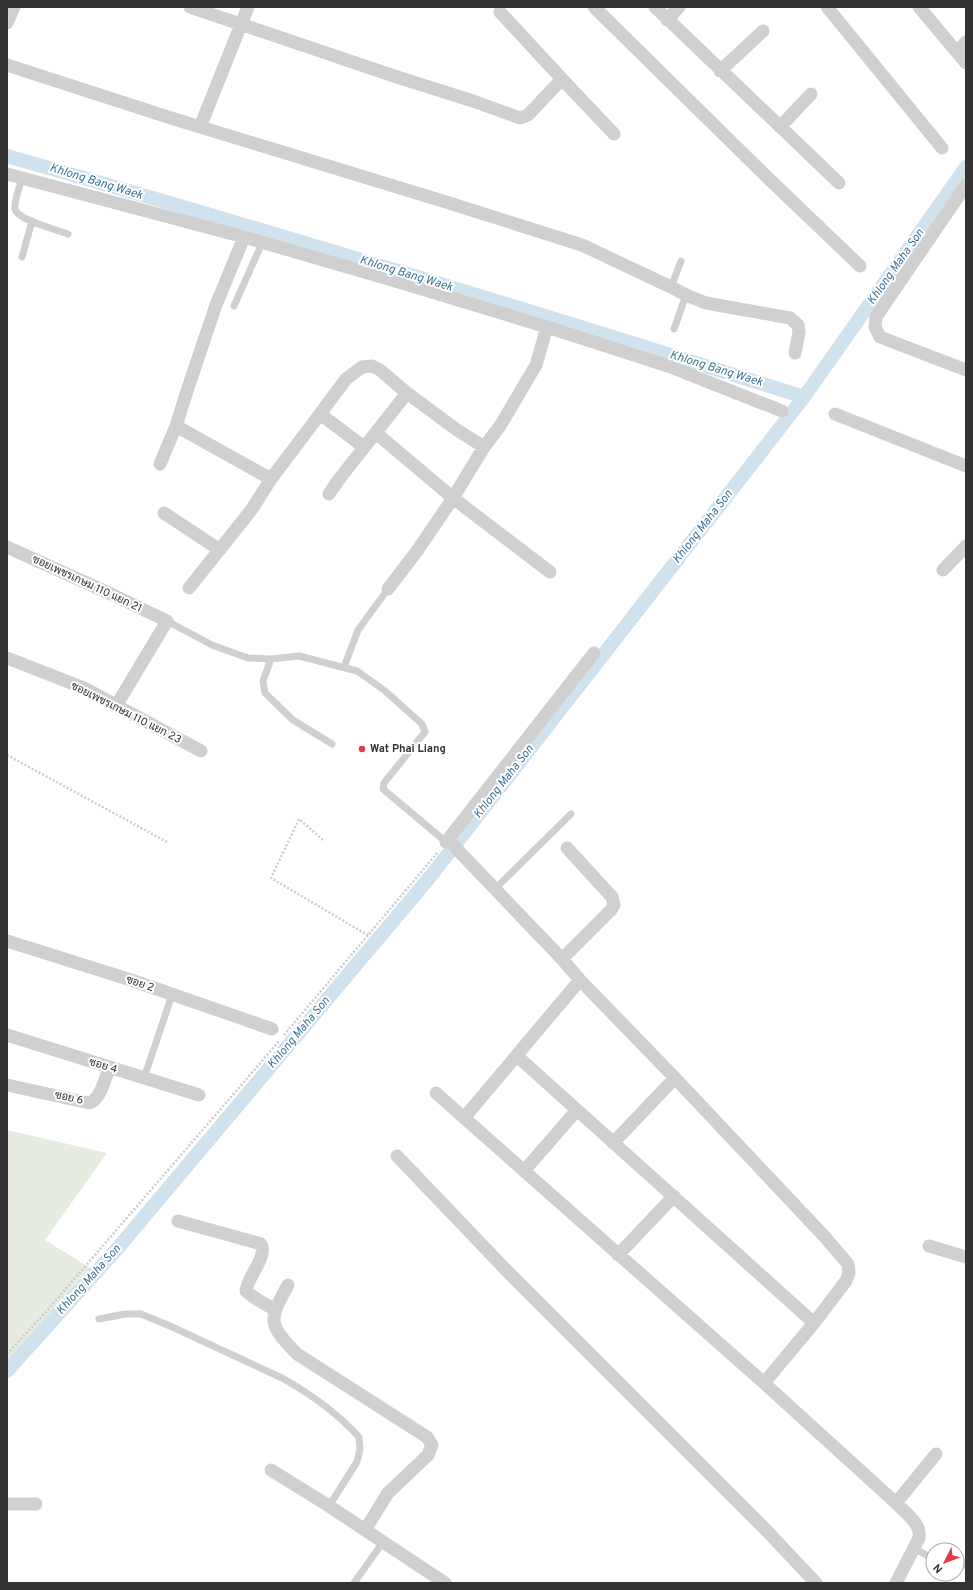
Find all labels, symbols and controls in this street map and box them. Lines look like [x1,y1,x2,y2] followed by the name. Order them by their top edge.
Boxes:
[47,160,145,204] water label: Khlong Bang Waek
[864,225,928,308] water label: Khlong Maha Son
[357,252,455,296] water label: Khlong Bang Waek
[667,347,765,391] water label: Khlong Bang Waek
[669,487,737,567] water label: Khlong Maha Son
[30,552,144,616] street label: ซอยเพชรเกษม 110 แยก 21
[68,679,184,747] street label: ซอยเพชรเกษม 110 แยก 23
[370,742,446,756] place label: Wat Phai Liang
[470,742,538,822] water label: Khlong Maha Son
[357,744,367,754] marker: Wat Phai Liang
[124,973,156,995] street label: ซอย 2
[264,993,334,1072] water label: Khlong Maha Son
[87,1055,119,1077] street label: ซอย 4
[54,1088,84,1108] street label: ซอย 6
[53,1241,125,1319] water label: Khlong Maha Son
[925,1542,965,1582] north arrow
[930,1560,946,1576] text: N

